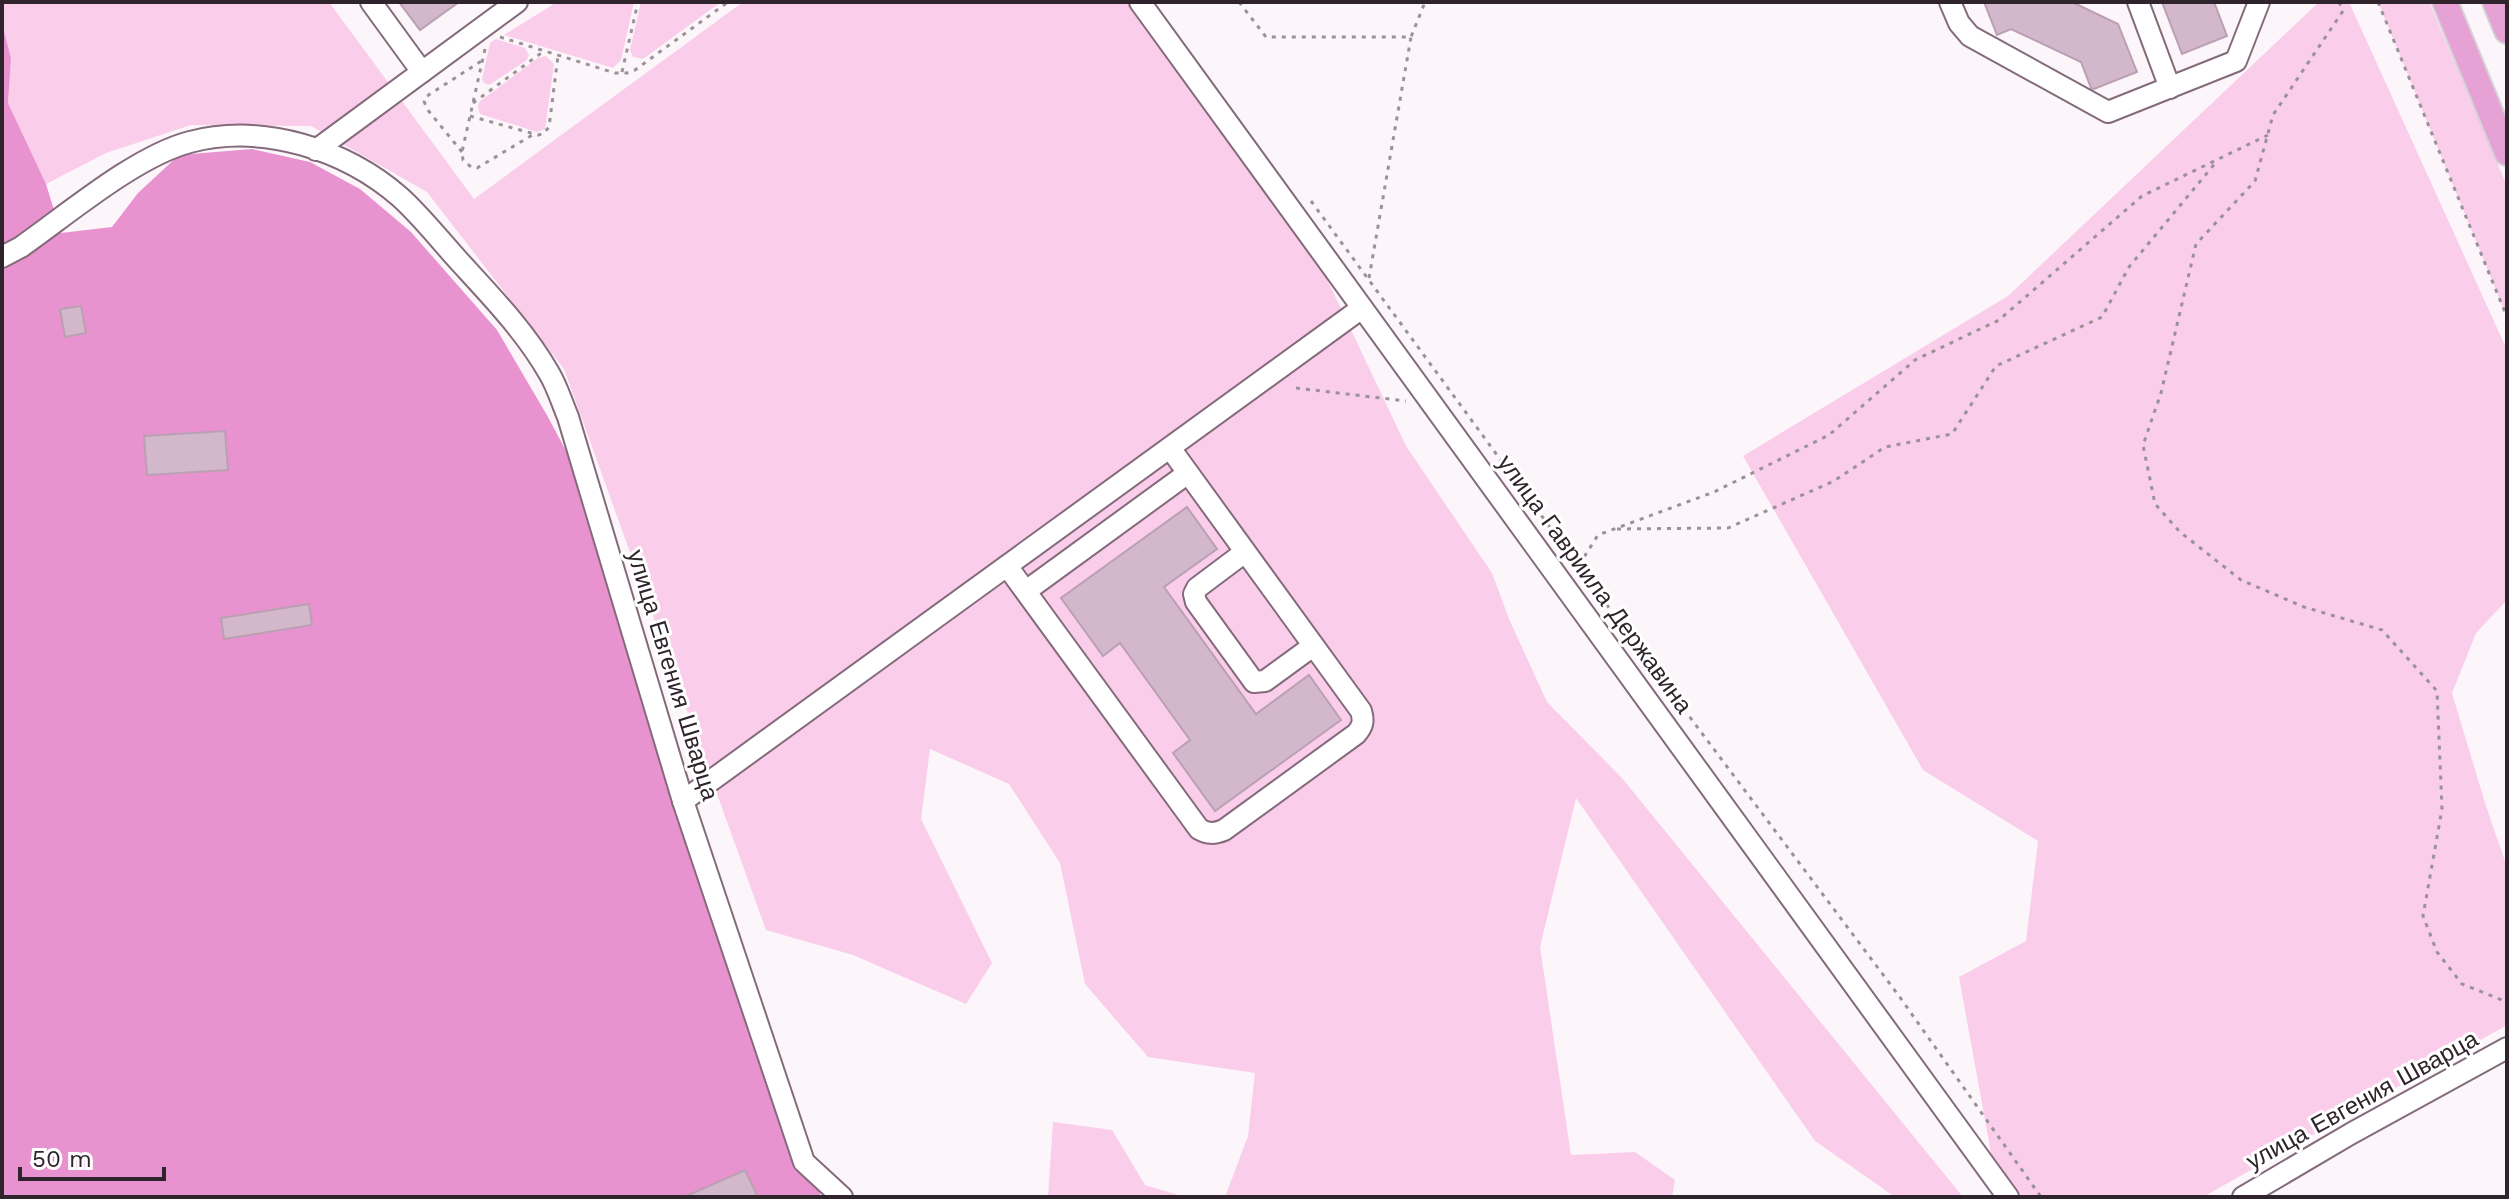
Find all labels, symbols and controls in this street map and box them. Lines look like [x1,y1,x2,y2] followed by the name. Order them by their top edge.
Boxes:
[1492,449,1699,719] street label: улица Гавриила Державина
[622,546,725,804] street label: улица Евгения Шварца
[2241,1024,2483,1175] street label: улица Евгения Шварца
[20,1131,164,1181] scale bar
[32,1145,92,1173] text: 50 m

